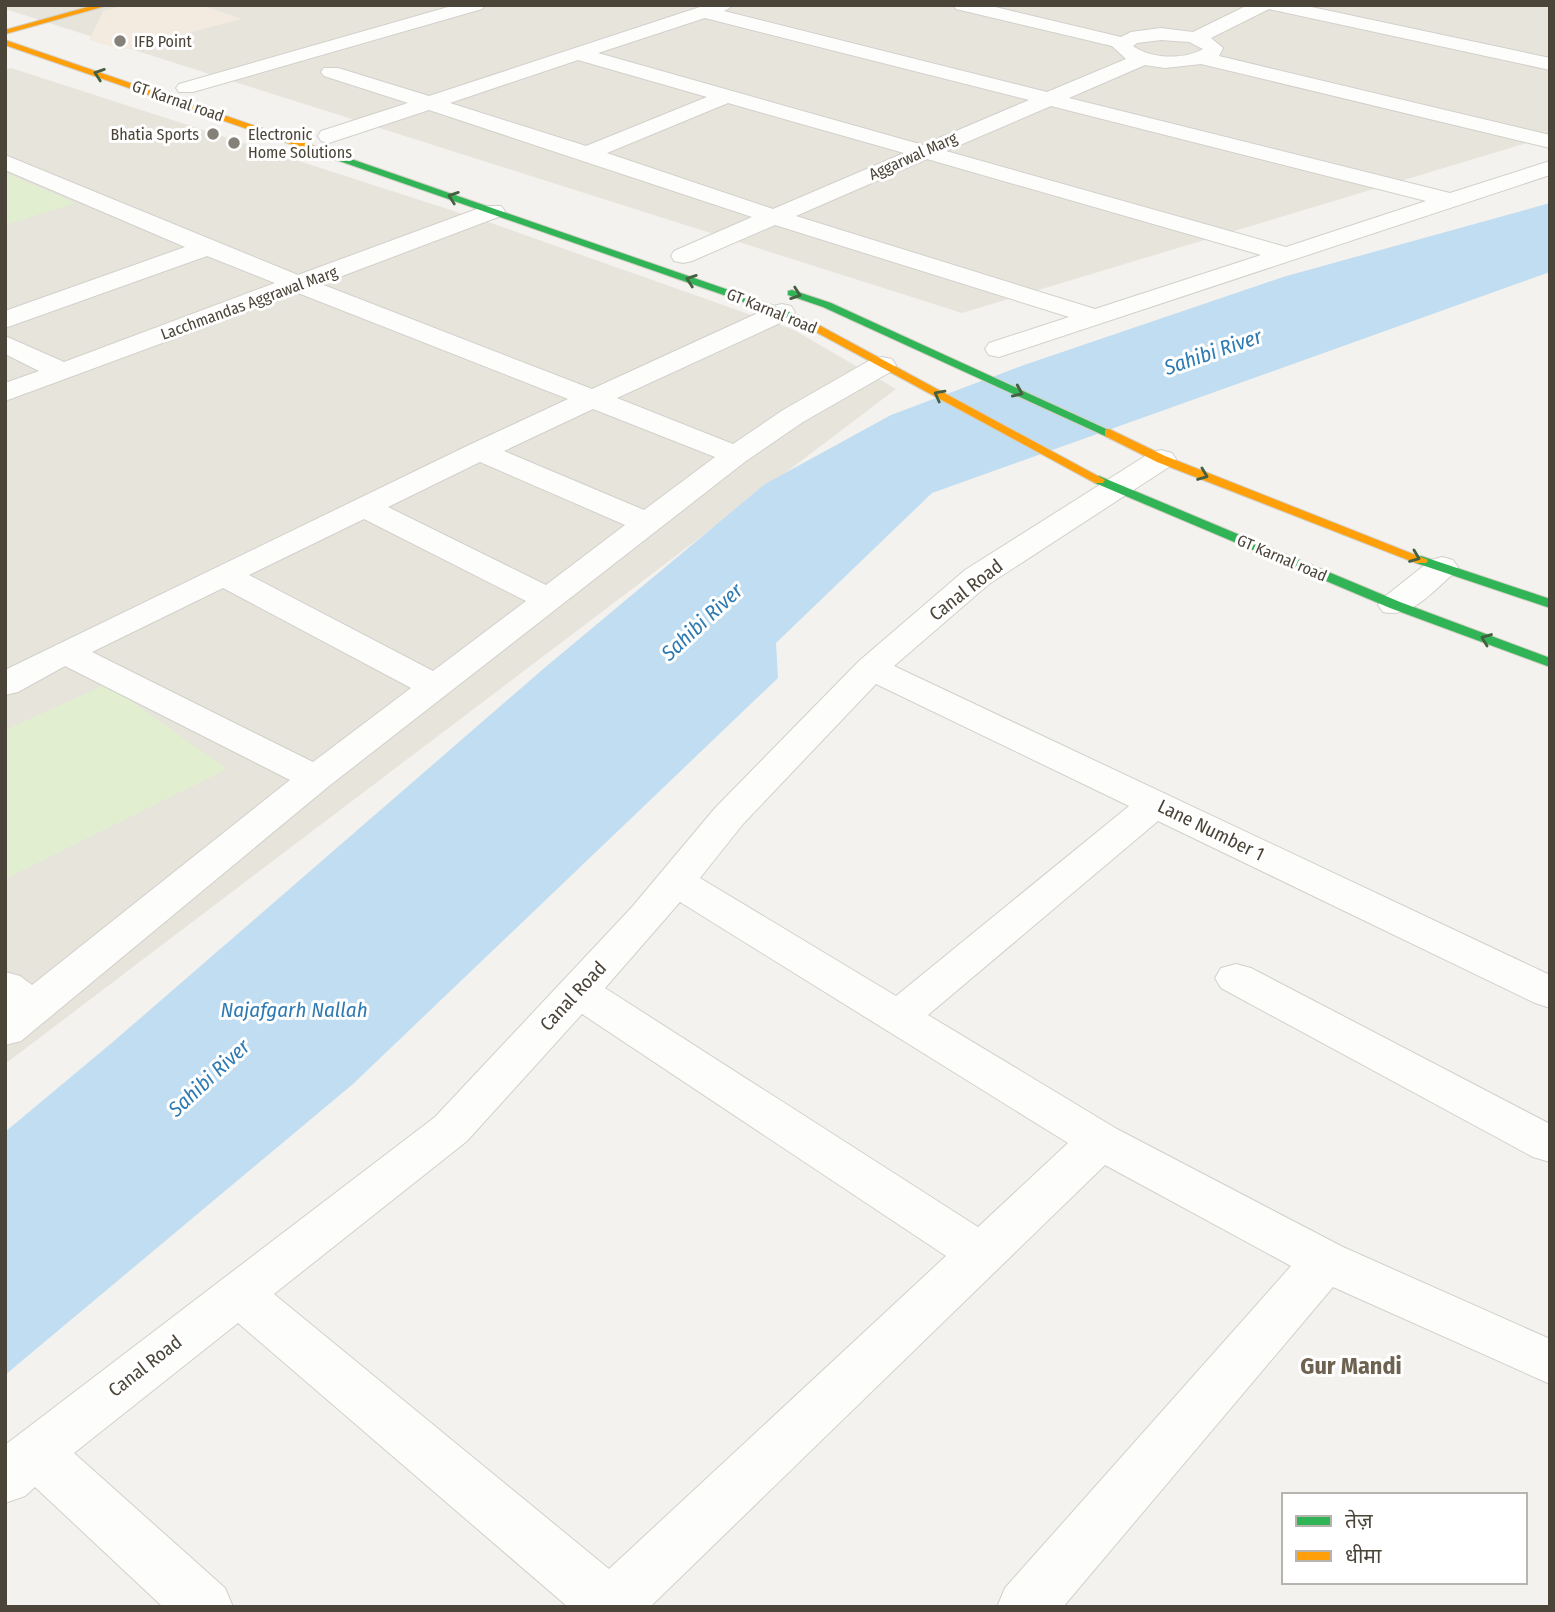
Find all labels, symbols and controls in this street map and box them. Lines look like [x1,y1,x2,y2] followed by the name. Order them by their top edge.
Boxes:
[134,32,192,51] place label: IFB Point
[112,33,128,49] marker: IFB Point
[93,68,106,82] one-way arrow
[130,76,226,126] street label: GT Karnal road
[111,125,199,144] place label: Bhatia Sports
[248,125,352,162] place label: Electronic Home Solutions
[205,126,221,142] marker: Bhatia Sports
[866,128,961,184] street label: Aggarwal Marg
[226,135,242,151] marker: Electronic Home Solutions
[447,191,459,205] one-way arrow
[158,262,340,344] street label: Lacchmandas Aggrawal Marg
[685,274,697,288] one-way arrow
[724,284,820,338] street label: GT Karnal road
[790,286,802,300] one-way arrow
[1160,323,1266,381] water label: Sahibi River
[1011,384,1023,398] one-way arrow
[933,390,946,404] one-way arrow
[1196,467,1208,481] one-way arrow
[1234,531,1330,585] street label: GT Karnal road
[1408,549,1420,563] one-way arrow
[925,554,1007,626] street label: Canal Road
[655,577,749,667] water label: Sahibi River
[1480,633,1492,647] one-way arrow
[1154,794,1268,866] street label: Lane Number 1
[535,956,611,1036] street label: Canal Road
[220,997,368,1023] water label: Najafgarh Nallah
[162,1033,256,1123] water label: Sahibi River
[104,1330,186,1402] street label: Canal Road
[1300,1352,1402,1380] district label: Gur Mandi
[1282,1493,1527,1584] legend
[1345,1508,1373,1534] text: तेज़
[1345,1543,1382,1569] text: धीमा

